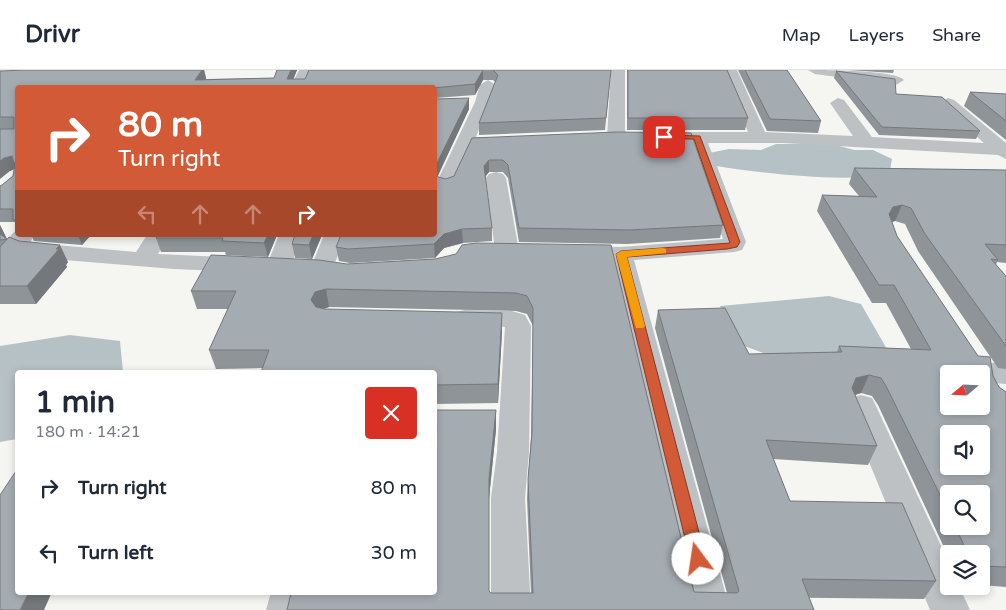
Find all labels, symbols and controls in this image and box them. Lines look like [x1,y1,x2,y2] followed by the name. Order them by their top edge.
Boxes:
[25,20,80,49] text: Drivr
[782,24,821,46] text: Map
[849,24,904,46] text: Layers
[932,24,981,46] text: Share
[118,104,203,146] text: 80 m
[35,105,100,170] icon: right
[643,116,685,158] pin
[650,123,678,151] icon: arrive
[118,146,220,172] text: Turn right
[133,200,161,228] icon: left
[186,200,214,228] icon: ahead
[239,200,267,228] icon: ahead
[292,200,320,228] icon: right
[940,365,990,415] north arrow
[940,365,990,595] map controls
[35,384,115,421] text: 1 min
[365,387,417,439] button: close
[35,422,141,442] text: 180 m · 14:21
[940,425,990,475] button: sound
[35,474,63,502] icon: right
[78,477,166,499] text: Turn right
[371,477,417,499] text: 80 m
[940,485,990,535] button: search
[671,532,723,584] position arrow
[35,539,63,567] icon: left
[78,542,154,564] text: Turn left
[371,542,417,564] text: 30 m
[940,545,990,595] button: layers

